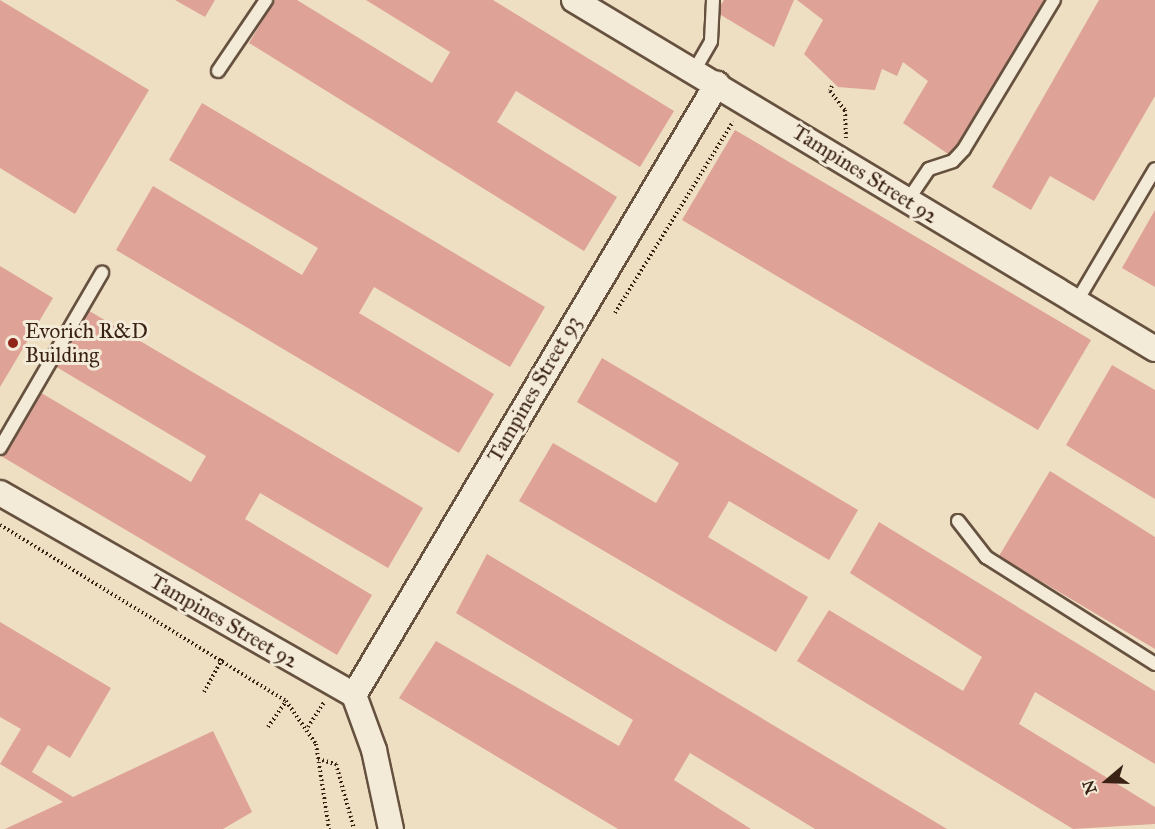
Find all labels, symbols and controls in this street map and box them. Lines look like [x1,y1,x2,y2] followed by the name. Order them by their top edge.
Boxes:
[788,119,942,229] street label: Tampines Street 92
[482,311,586,467] street label: Tampines Street 93
[25,318,148,368] place label: Evorich R&D Building
[6,336,20,350] marker: Evorich R&D Building
[146,568,302,674] street label: Tampines Street 92
[1077,751,1137,811] north arrow
[1078,778,1101,797] text: N

